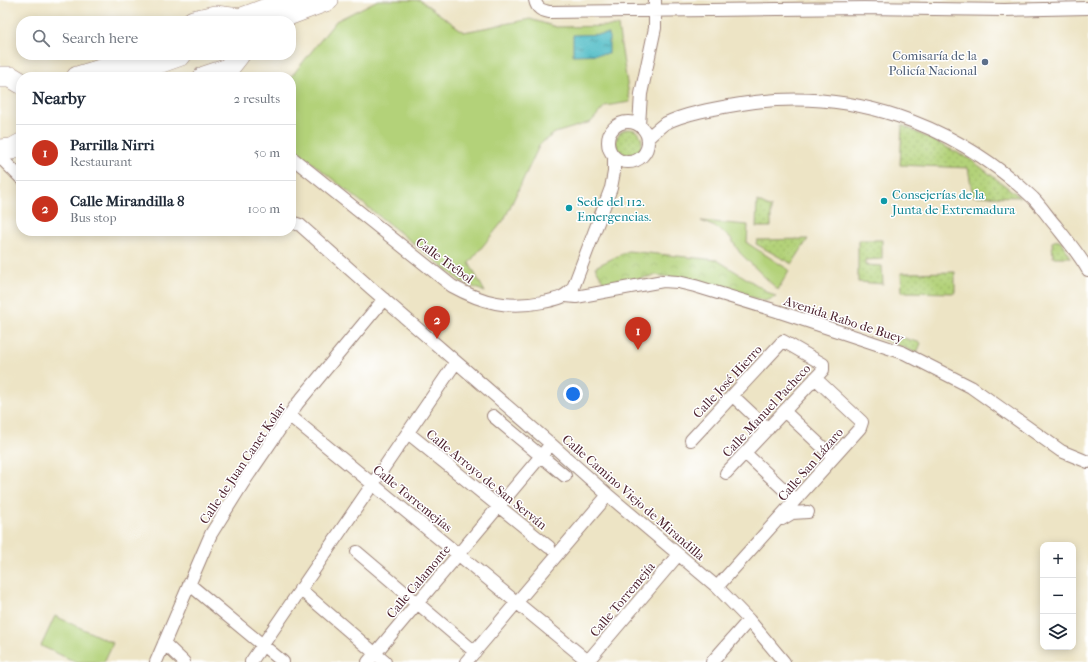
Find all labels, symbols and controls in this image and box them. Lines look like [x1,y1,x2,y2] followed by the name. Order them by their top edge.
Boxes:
[16,16,296,60] search box
[30,27,52,49] icon: search
[62,29,138,47] text: Search here
[889,48,978,78] place label: Comisaría de la Policía Nacional
[980,57,990,67] marker: Comisaría de la Policía Nacional
[32,88,86,108] text: Nearby
[234,91,280,106] text: 2 results
[70,136,154,154] text: Parrilla Nirri
[43,145,47,160] text: 1
[254,145,280,160] text: 50 m
[70,154,132,169] text: Restaurant
[891,187,1016,217] place label: Consejerías de la Junta de Extremadura
[70,192,185,210] text: Calle Mirandilla 8
[577,194,651,224] place label: Sede del 112. Emergencias.
[879,196,889,206] marker: Consejerías de la Junta de Extremadura
[42,201,48,216] text: 2
[247,201,280,216] text: 100 m
[564,203,574,213] marker: Sede del 112. Emergencias.
[70,210,116,225] text: Bus stop
[413,234,477,287] street label: Calle Trébol
[781,293,907,346] street label: Avenida Rabo de Buey
[424,306,450,339] pin: 2
[625,317,651,350] pin: 1
[690,341,765,421] street label: Calle José Hierro
[719,360,814,460] street label: Calle Manuel Pacheco
[563,384,583,404] your location
[196,400,289,527] street label: Calle de Juan Canet Kolar
[775,424,846,504] street label: Calle San Lázaro
[423,426,550,533] street label: Calle Arroyo de San Serván
[559,431,709,564] street label: Calle Camino Viejo de Mirandilla
[370,462,456,535] street label: Calle Torremejías
[383,541,454,621] street label: Calle Calamonte
[1040,542,1076,650] map controls
[1040,542,1076,578] button: +
[587,558,659,640] street label: Calle Torremejía
[1040,578,1076,614] button: −
[1040,614,1076,650] button: layers

